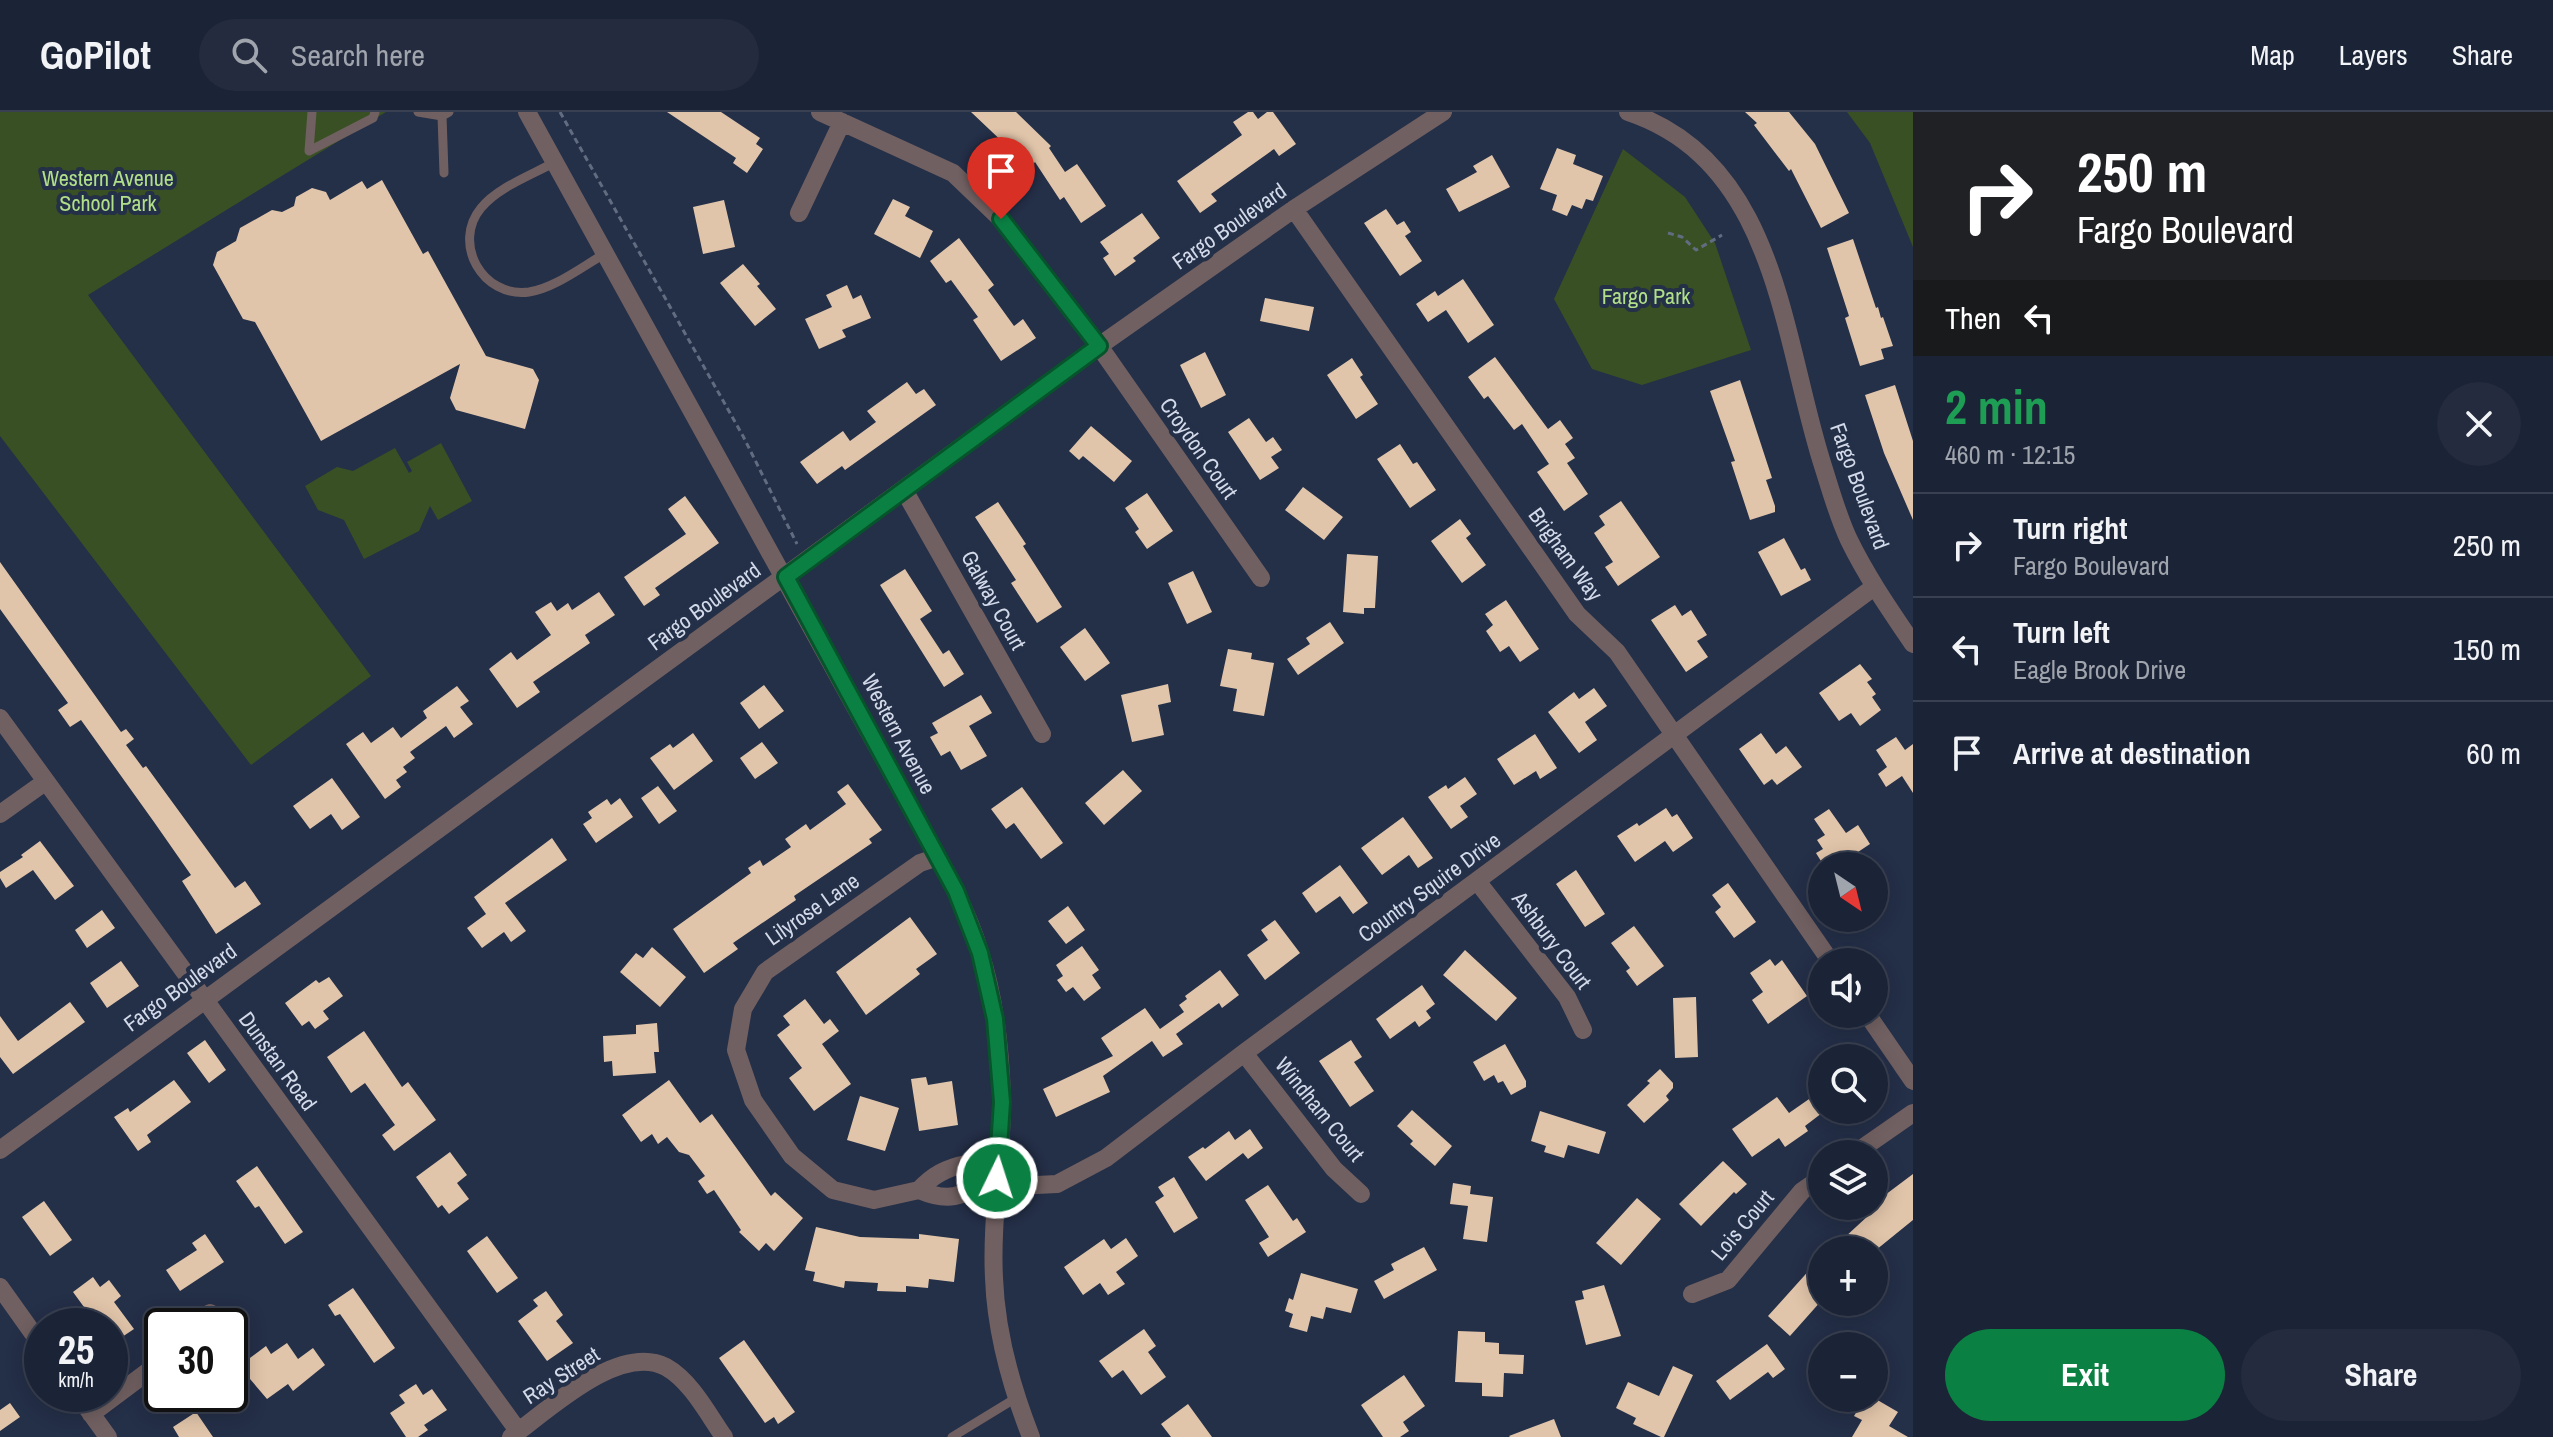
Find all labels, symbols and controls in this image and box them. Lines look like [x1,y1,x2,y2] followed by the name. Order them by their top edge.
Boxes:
[199,19,759,91] search box
[40,30,151,81] text: GoPilot
[227,33,271,77] icon: search
[291,35,425,75] text: Search here
[2250,36,2295,74] text: Map
[2339,36,2408,74] text: Layers
[2452,36,2513,74] text: Share
[2077,134,2207,209] text: 250 m
[967,137,1035,219] pin
[1945,144,2049,248] icon: right
[979,149,1023,193] icon: arrive
[42,163,174,218] park label: Western Avenue School Park
[1166,176,1292,276] street label: Fargo Boulevard
[2077,206,2294,254] text: Fargo Boulevard
[1602,281,1691,311] park label: Fargo Park
[2017,296,2061,340] icon: left
[1945,298,2001,338] text: Then
[1945,374,2048,439] text: 2 min
[2437,382,2521,466] button: close
[1153,391,1245,505] street label: Croydon Court
[1823,419,1897,553] street label: Fargo Boulevard
[1945,437,2075,472] text: 460 m · 12:15
[1522,501,1610,607] street label: Brigham Way
[2013,508,2127,548] text: Turn right
[1945,523,1989,567] icon: right
[2453,525,2521,565] text: 250 m
[954,545,1034,655] street label: Galway Court
[2013,548,2170,583] text: Fargo Boulevard
[642,555,766,657] street label: Fargo Boulevard
[2013,612,2110,652] text: Turn left
[1945,627,1989,671] icon: left
[2453,629,2521,669] text: 150 m
[2013,652,2186,687] text: Eagle Brook Drive
[855,669,943,799] street label: Western Avenue
[1945,731,1989,775] icon: arrive
[2013,733,2251,773] text: Arrive at destination
[2466,733,2521,773] text: 60 m
[1352,825,1506,949] street label: Country Squire Drive
[1808,852,1888,932] north arrow
[1808,852,1888,1412] map controls
[759,866,865,952] street label: Lilyrose Lane
[1505,884,1599,995] street label: Ashbury Court
[118,936,242,1038] street label: Fargo Boulevard
[1808,948,1888,1028] button: sound
[232,1006,324,1116] street label: Dunstan Road
[1808,1044,1888,1124] button: search
[1269,1050,1371,1168] street label: Windham Court
[955,1136,1039,1220] position arrow
[1808,1140,1888,1220] button: layers
[1704,1183,1780,1267] street label: Lois Court
[1808,1236,1888,1316] button: +
[144,1308,248,1412] speed limit sign: 30
[58,1323,94,1376] text: 25
[1945,1329,2225,1421] button: Exit
[2241,1329,2521,1421] button: Share
[1808,1332,1888,1412] button: −
[517,1339,605,1411] street label: Ray Street
[58,1366,94,1393] text: km/h

